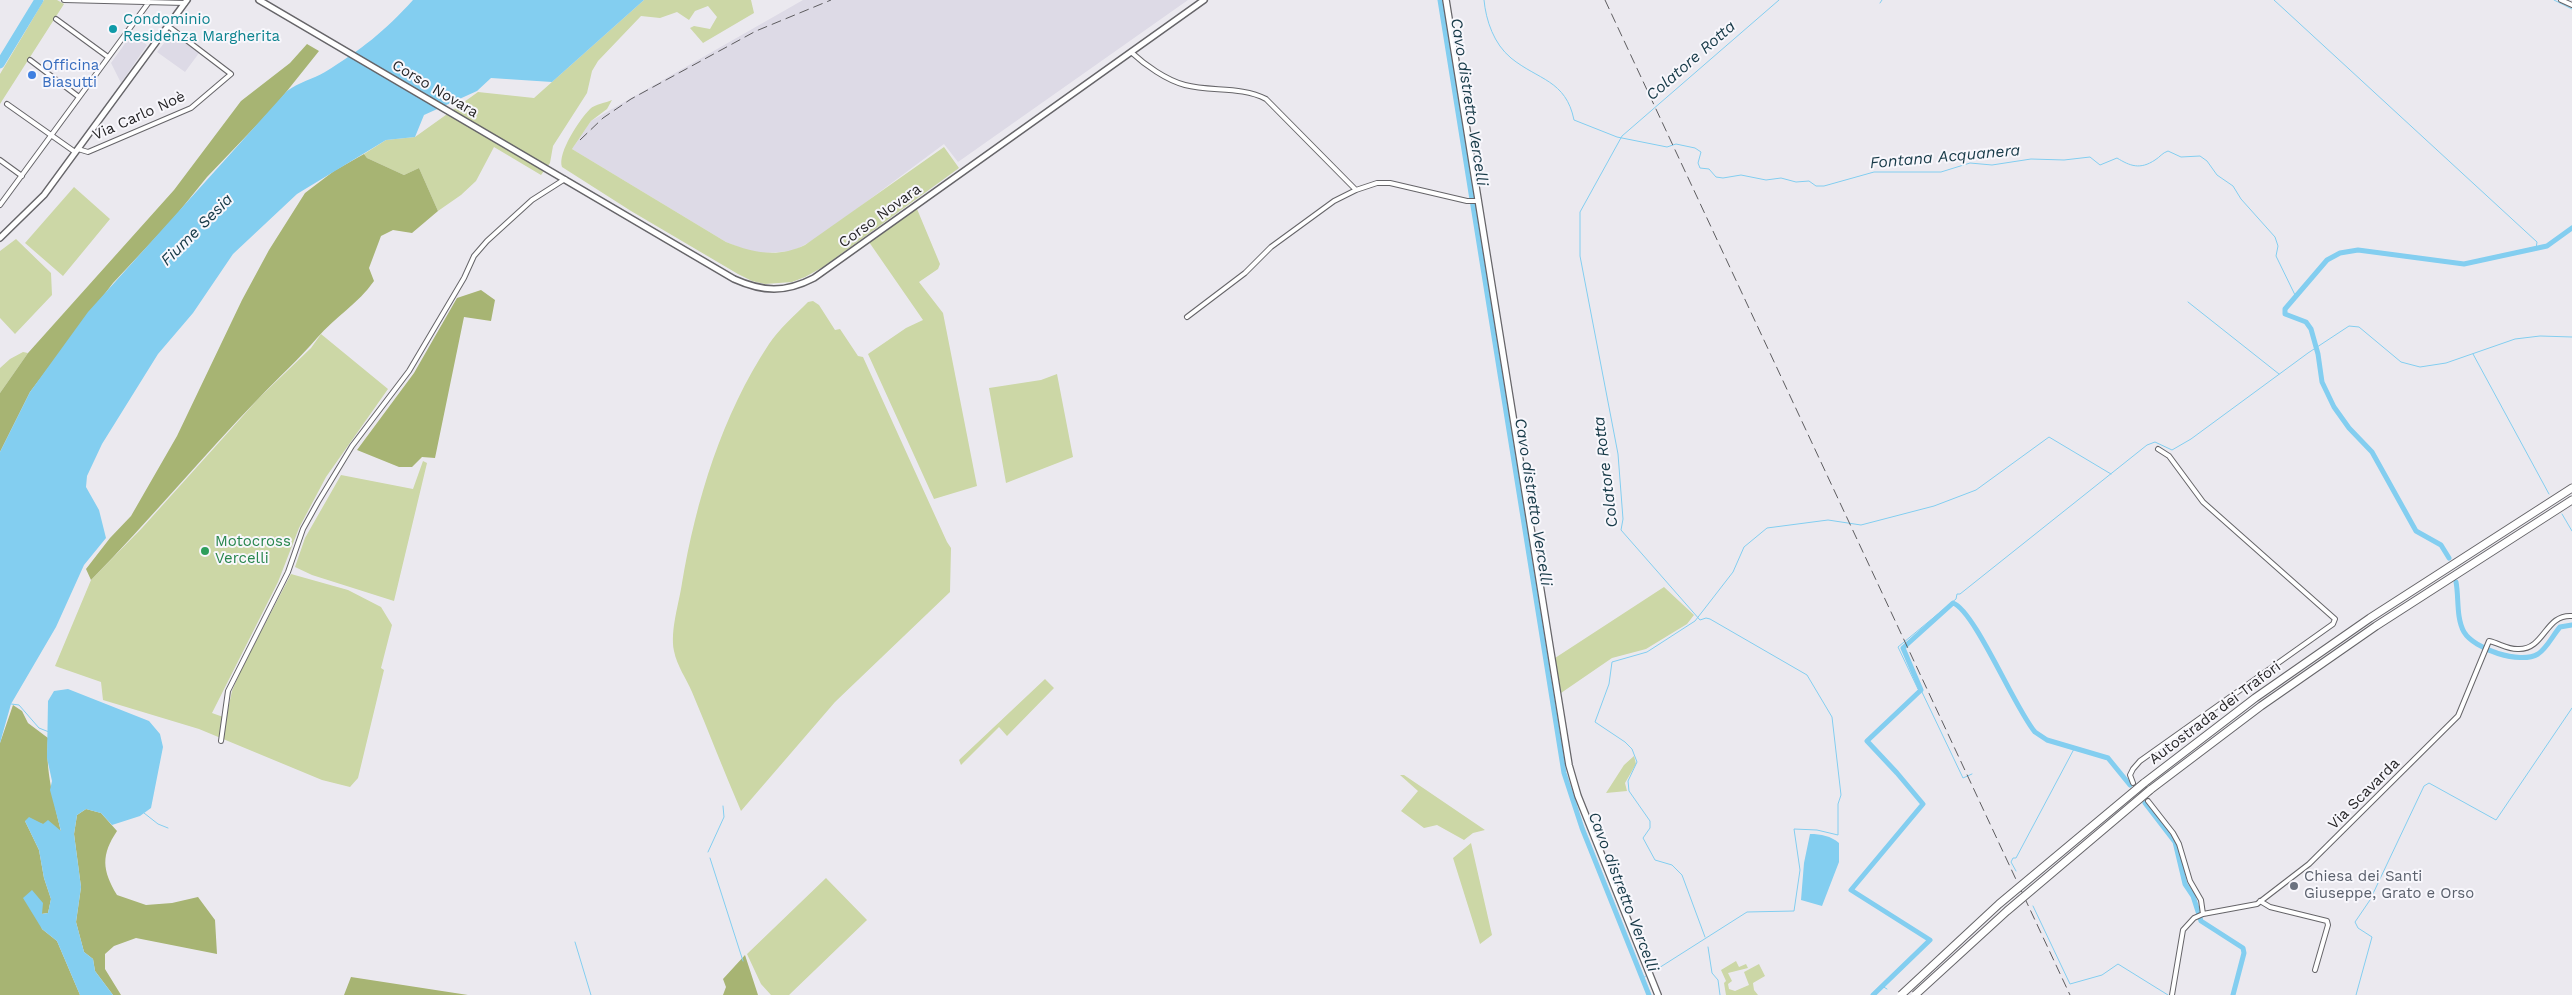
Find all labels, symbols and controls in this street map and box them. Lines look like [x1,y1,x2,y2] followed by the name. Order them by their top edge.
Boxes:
[123,11,280,46] place label: Condominio Residenza Margherita
[1446,17,1492,187] water label: Cavo distretto Vercelli
[1642,17,1740,105] water label: Colatore Rotta
[107,23,119,35] marker: Condominio Residenza Margherita
[389,56,481,122] street label: Corso Novara
[42,57,99,92] place label: Officina Biasutti
[26,69,38,81] marker: Officina Biasutti
[90,88,188,144] street label: Via Carlo Noè
[1869,141,2021,173] water label: Fontana Acquanera
[835,180,925,252] street label: Corso Novara
[157,190,237,270] water label: Fiume Sesia
[1590,415,1622,529] water label: Colatore Rotta
[1510,417,1556,587] water label: Cavo distretto Vercelli
[215,533,291,568] place label: Motocross Vercelli
[199,545,211,557] marker: Motocross Vercelli
[2146,658,2284,768] street label: Autostrada dei Trafori
[2325,755,2403,833] street label: Via Scavarda
[1584,809,1662,975] water label: Cavo distretto Vercelli
[2304,868,2474,903] place label: Chiesa dei Santi Giuseppe, Grato e Orso
[2288,880,2300,892] marker: Chiesa dei Santi Giuseppe, Grato e Orso

